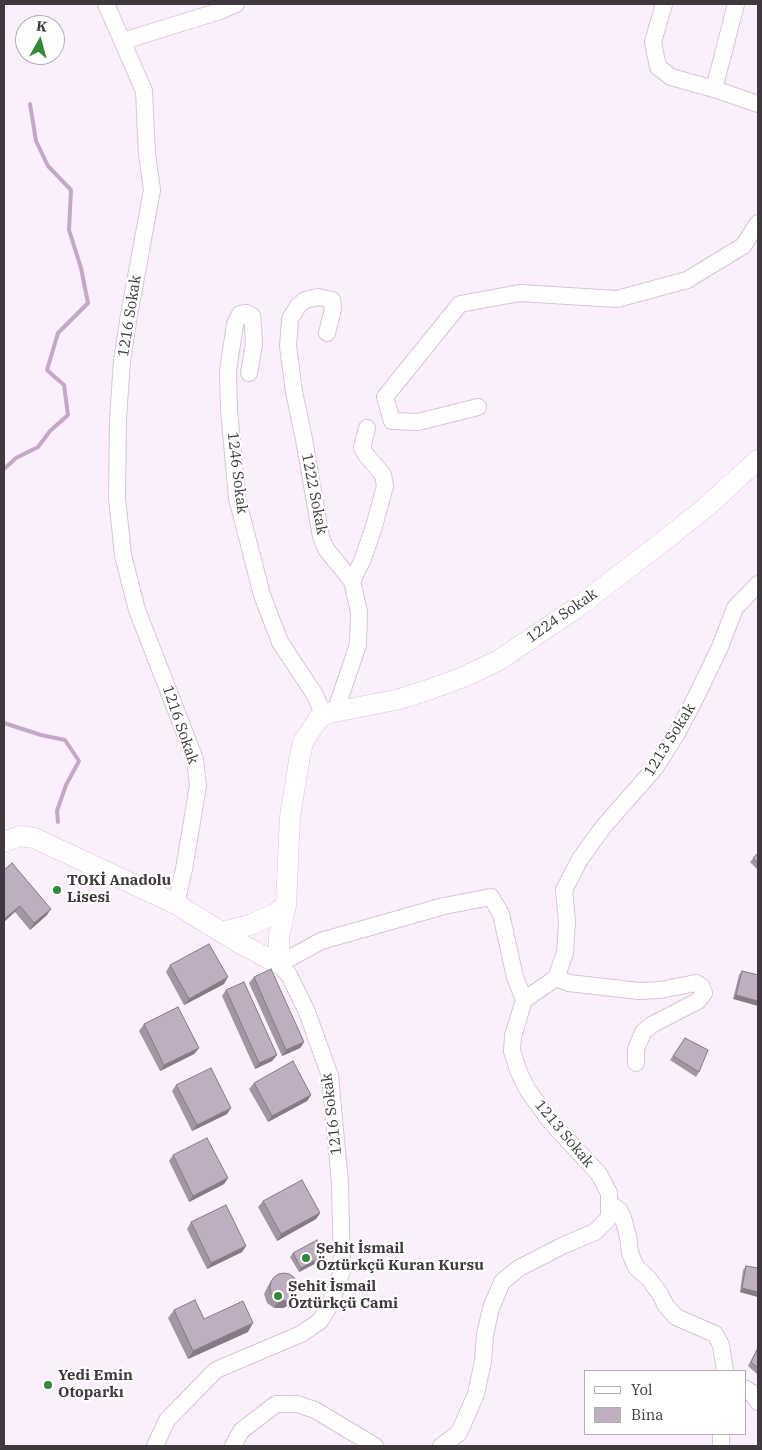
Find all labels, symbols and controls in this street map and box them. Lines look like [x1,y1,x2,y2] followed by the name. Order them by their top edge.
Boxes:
[15,15,65,65] north arrow
[35,17,48,36] text: K
[115,274,145,358] street label: 1216 Sokak
[223,431,251,515] street label: 1246 Sokak
[297,452,331,536] street label: 1222 Sokak
[523,585,601,647] street label: 1224 Sokak
[158,683,202,767] street label: 1216 Sokak
[641,700,699,780] street label: 1213 Sokak
[67,872,171,907] place label: TOKİ Anadolu Lisesi
[51,884,63,896] marker: TOKİ Anadolu Lisesi
[318,1072,346,1156] street label: 1216 Sokak
[531,1097,597,1171] street label: 1213 Sokak
[316,1240,484,1275] place label: Şehit İsmail Öztürkçü Kuran Kursu
[300,1252,312,1264] marker: Şehit İsmail Öztürkçü Kuran Kursu
[288,1278,398,1313] place label: Şehit İsmail Öztürkçü Cami
[272,1290,284,1302] marker: Şehit İsmail Öztürkçü Cami
[58,1367,133,1402] place label: Yedi Emin Otoparkı
[584,1370,747,1435] legend
[42,1379,54,1391] marker: Yedi Emin Otoparkı
[631,1380,652,1399] text: Yol
[631,1405,664,1424] text: Bina

